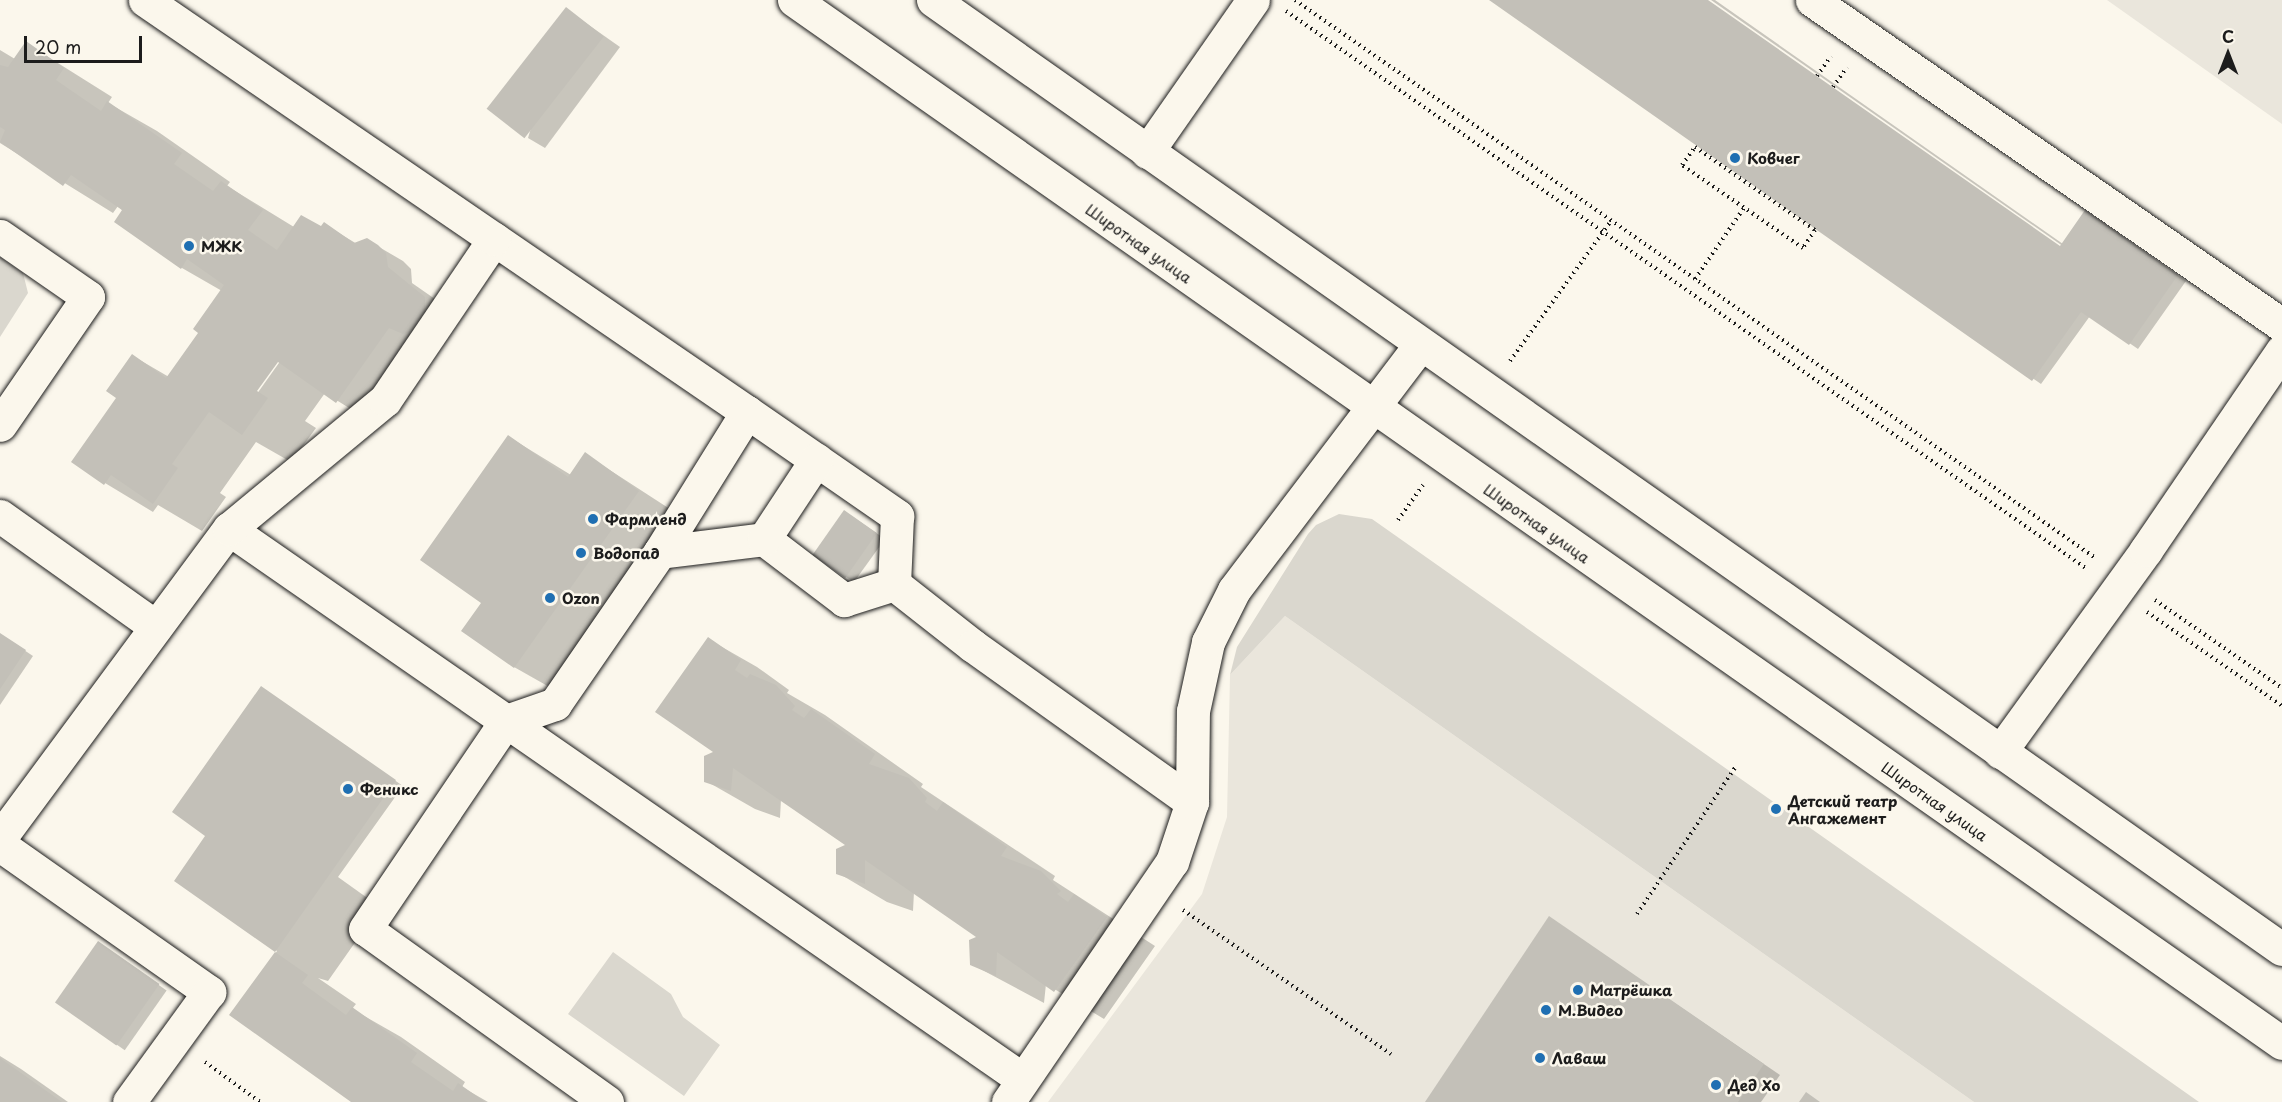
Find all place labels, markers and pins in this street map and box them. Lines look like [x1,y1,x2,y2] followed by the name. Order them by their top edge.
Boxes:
[1747,149,1800,167] place label: Ковчег
[1728,151,1742,165] marker: Ковчег
[201,237,242,255] place label: МЖК
[182,239,196,253] marker: МЖК
[605,510,687,528] place label: Фармленд
[586,512,600,526] marker: Фармленд
[593,544,660,562] place label: Водопад
[574,546,588,560] marker: Водопад
[562,589,600,607] place label: Ozon
[543,591,557,605] marker: Ozon
[360,780,419,798] place label: Феникс
[341,782,355,796] marker: Феникс
[1788,791,1898,826] place label: Детский театр Ангажемент
[1769,802,1783,816] marker: Детский театр Ангажемент
[1590,981,1673,999] place label: Матрёшка
[1571,983,1585,997] marker: Матрёшка
[1558,1001,1623,1019] place label: М.Видео
[1539,1003,1553,1017] marker: М.Видео
[1552,1049,1606,1067] place label: Лаваш
[1533,1051,1547,1065] marker: Лаваш
[1728,1076,1781,1094] place label: Дед Хо
[1709,1078,1723,1092] marker: Дед Хо

